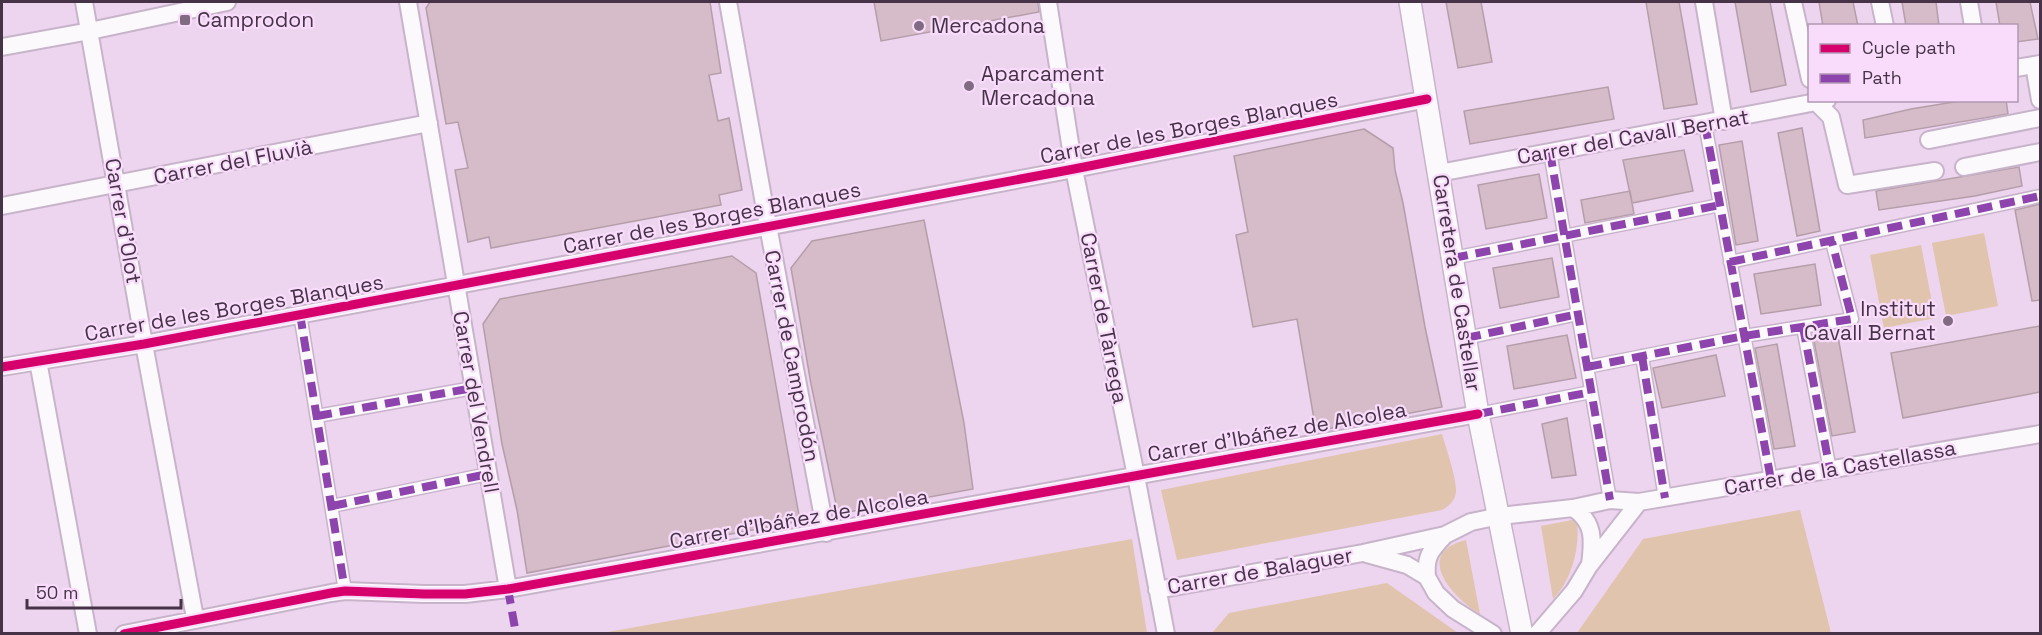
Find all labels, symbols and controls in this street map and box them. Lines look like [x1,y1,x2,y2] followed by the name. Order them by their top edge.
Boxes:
[197,6,314,33] place label: Camprodon
[931,12,1045,39] place label: Mercadona
[178,13,192,27] marker: Camprodon
[912,19,926,33] marker: Mercadona
[1808,24,2018,102] legend
[1862,36,1956,59] text: Cycle path
[981,60,1105,111] place label: Aparcament Mercadona
[1862,66,1902,89] text: Path
[962,79,976,93] marker: Aparcament Mercadona
[1038,85,1340,170] street label: Carrer de les Borges Blanques
[1515,103,1751,170] street label: Carrer del Cavall Bernat
[151,133,315,190] street label: Carrer del Fluvià
[99,156,148,286] street label: Carrer d'Olot
[1427,172,1488,393] street label: Carretera de Castellar
[561,175,863,260] street label: Carrer de les Borges Blanques
[1075,230,1134,406] street label: Carrer de Tàrrega
[759,248,826,464] street label: Carrer de Camprodón
[82,268,385,347] street label: Carrer de les Borges Blanques
[1804,295,1936,346] place label: Institut Cavall Bernat
[447,309,506,495] street label: Carrer del Vendrell
[1941,314,1955,328] marker: Institut Cavall Bernat
[1145,395,1408,468] street label: Carrer d'Ibáñez de Alcolea
[1722,434,1958,501] street label: Carrer de la Castellassa
[667,482,930,555] street label: Carrer d'Ibáñez de Alcolea
[1165,541,1355,600] street label: Carrer de Balaguer
[27,572,182,610] scale bar
[36,581,78,604] text: 50 m

